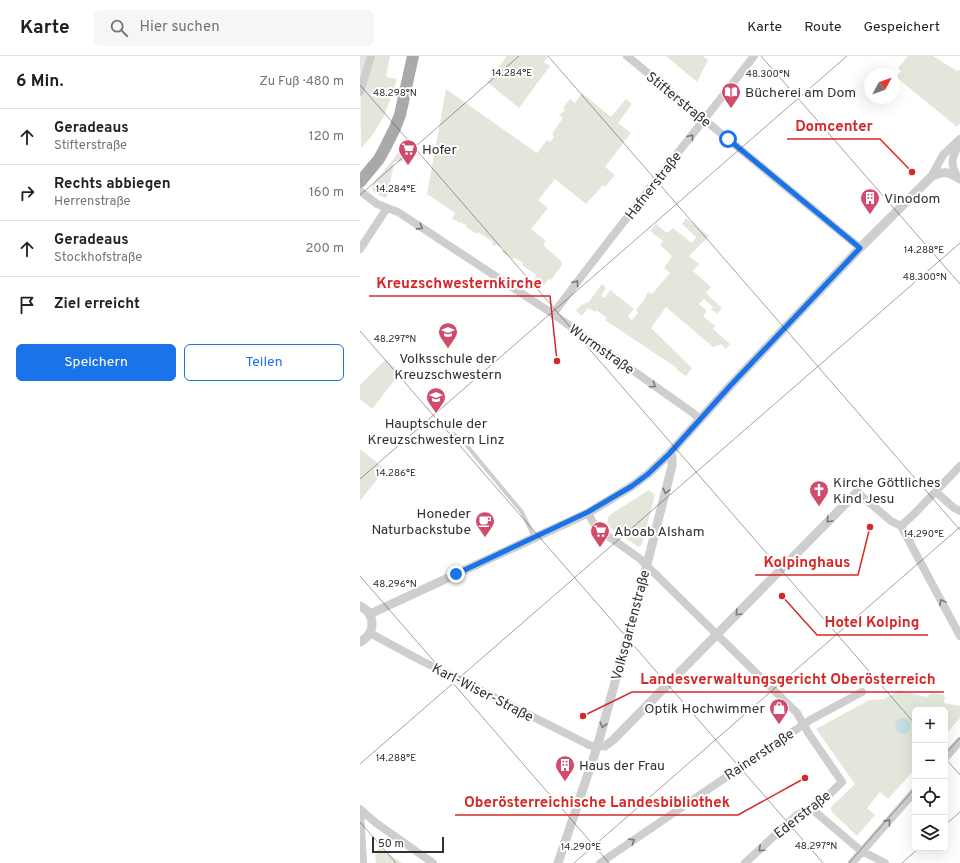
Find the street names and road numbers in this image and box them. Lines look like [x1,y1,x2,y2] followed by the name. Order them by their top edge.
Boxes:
[642,69,714,132] street label: Stifterstraße
[622,149,686,223] street label: Hafnerstraße
[565,322,637,379] street label: Wurmstraße
[609,568,654,683] street label: Volksgartenstraße
[429,660,536,726] street label: Karl-Wiser-Straße
[722,726,798,785] street label: Rainerstraße
[771,788,835,843] street label: Ederstraße

